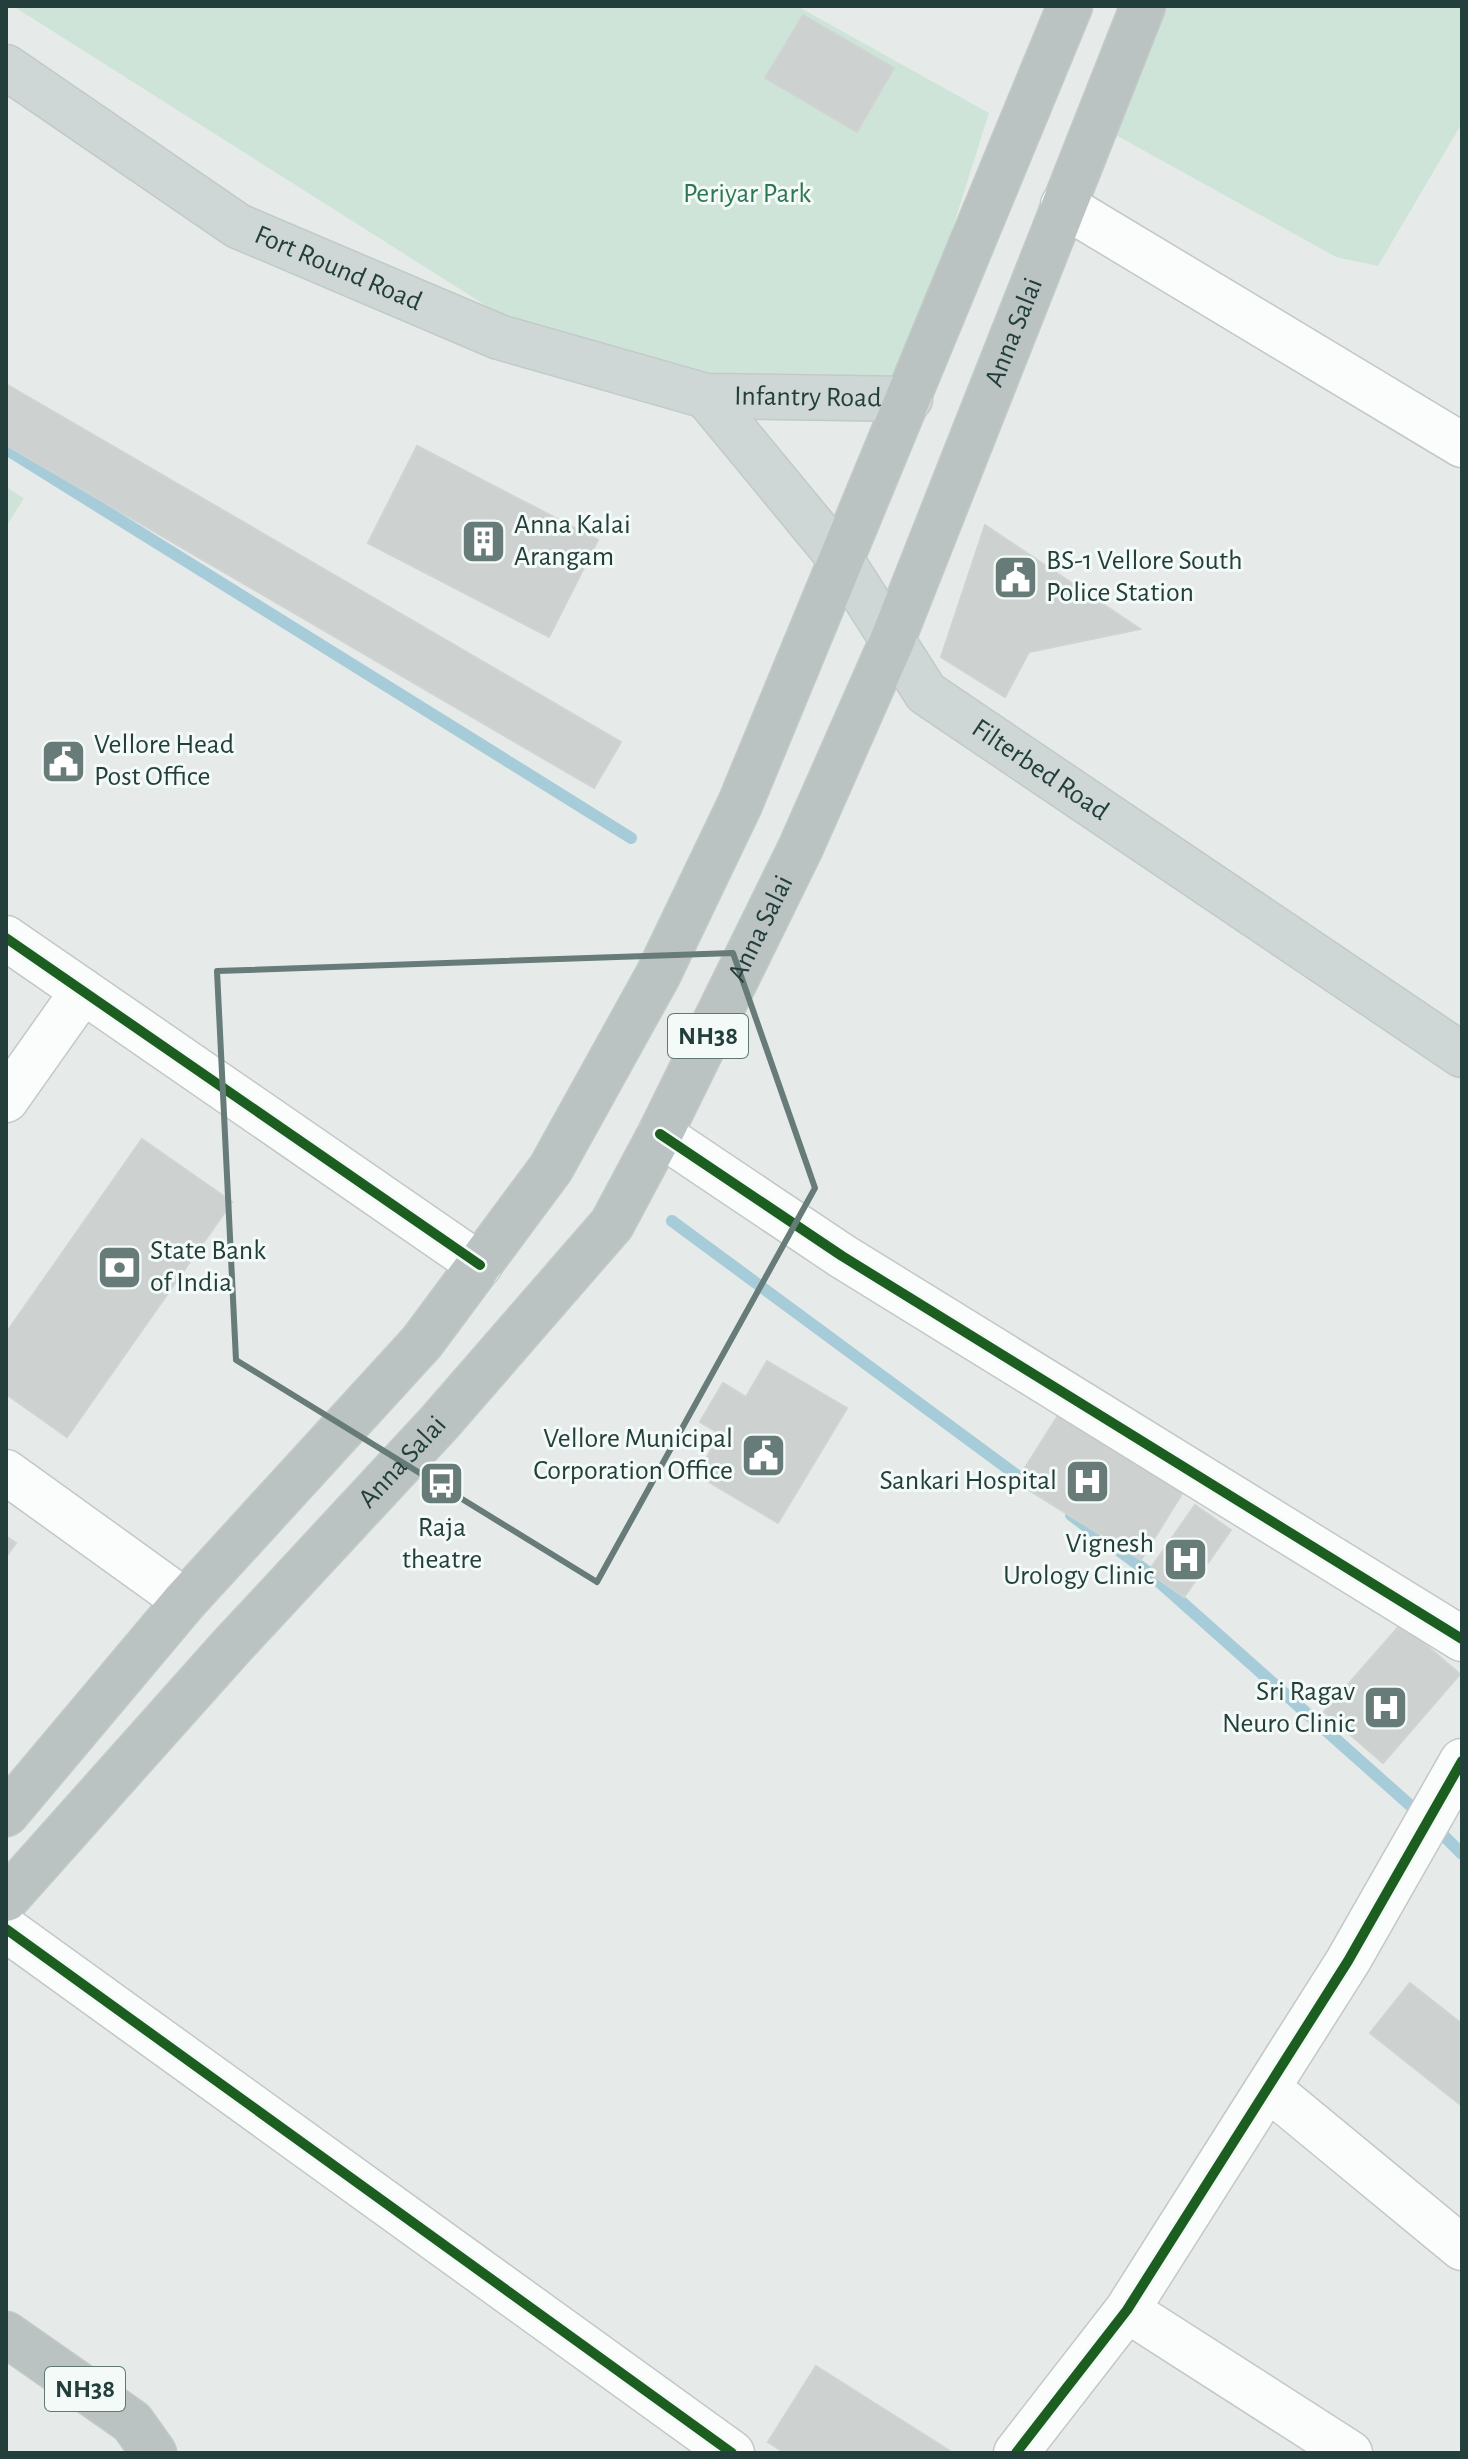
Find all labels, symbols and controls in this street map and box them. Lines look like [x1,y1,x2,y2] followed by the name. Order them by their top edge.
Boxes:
[683,180,811,208] park label: Periyar Park
[250,221,426,316] street label: Fort Round Road
[980,274,1048,391] street label: Anna Salai
[734,382,882,413] street label: Infantry Road
[514,511,631,571] place label: Anna Kalai Arangam
[459,517,507,565] building icon: Anna Kalai Arangam
[1046,547,1243,607] place label: BS-1 Vellore South Police Station
[991,553,1039,601] public building icon: BS-1 Vellore South Police Station
[967,714,1114,826] street label: Filterbed Road
[94,731,234,791] place label: Vellore Head Post Office
[39,737,87,785] public building icon: Vellore Head Post Office
[723,871,799,986] street label: Anna Salai
[668,1014,748,1058] road number: NH38
[150,1237,266,1297] place label: State Bank of India
[95,1243,143,1291] bank icon: State Bank of India
[353,1411,452,1514] street label: Anna Salai
[533,1425,733,1485] place label: Vellore Municipal Corporation Office
[740,1431,788,1479] public building icon: Vellore Municipal Corporation Office
[1064,1457,1112,1505] hospital icon: Sankari Hospital
[418,1459,466,1507] bus stop icon: Raja theatre
[879,1467,1057,1495] place label: Sankari Hospital
[402,1514,482,1574] place label: Raja theatre
[1003,1530,1154,1590] place label: Vignesh Urology Clinic
[1161,1536,1209,1584] hospital icon: Vignesh Urology Clinic
[1222,1678,1355,1738] place label: Sri Ragav Neuro Clinic
[1362,1684,1410,1732] hospital icon: Sri Ragav Neuro Clinic
[45,2367,125,2411] road number: NH38

